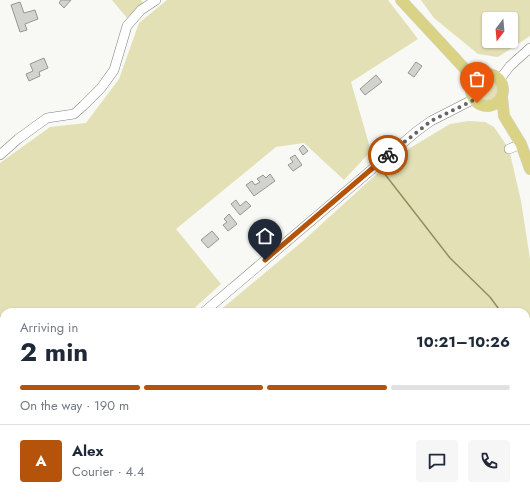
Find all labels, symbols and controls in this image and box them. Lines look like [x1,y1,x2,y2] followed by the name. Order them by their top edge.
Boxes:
[482,12,518,48] north arrow
[482,12,518,48] map controls
[460,62,494,103] pin
[466,68,488,90] icon: bag
[368,135,408,175] courier
[377,144,399,166] icon: bike
[248,219,282,260] pin
[254,225,276,247] icon: home
[20,318,78,337] text: Arriving in
[416,331,510,353] text: 10:21–10:26
[20,333,88,371] text: 2 min
[20,396,129,415] text: On the way · 190 m
[72,440,103,462] text: Alex
[416,440,458,482] button: chat
[468,440,510,482] button: phone
[35,450,47,472] text: A
[72,462,145,481] text: Courier · 4.4

